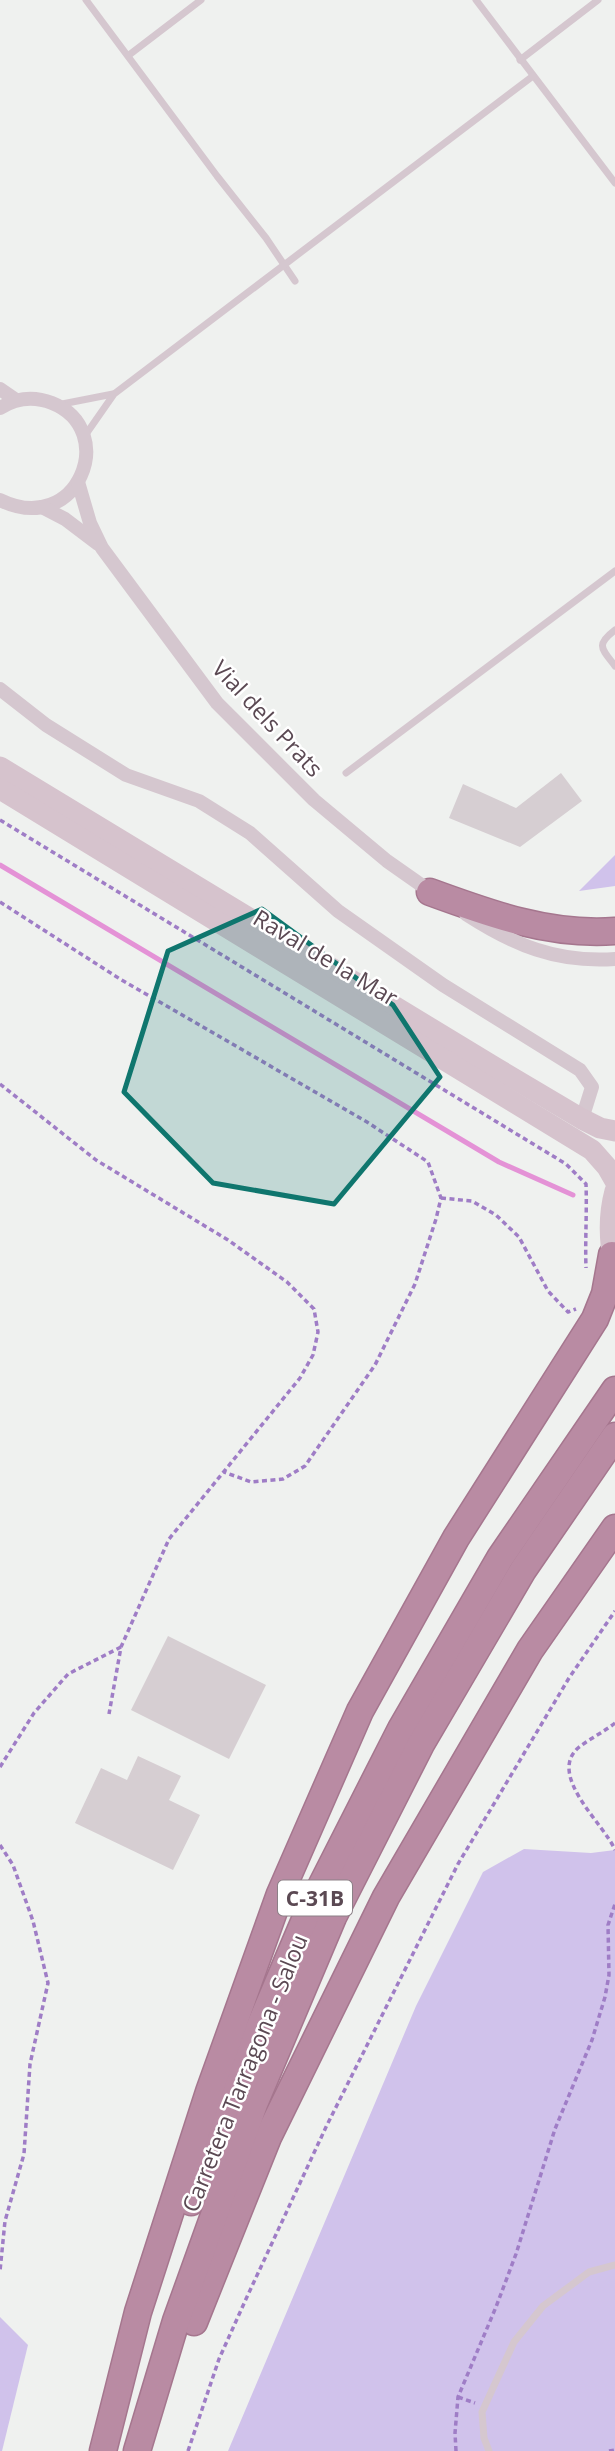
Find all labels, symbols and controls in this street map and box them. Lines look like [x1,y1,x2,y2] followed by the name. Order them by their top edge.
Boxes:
[205,653,331,783] street label: Vial dels Prats
[248,901,405,1013] street label: Raval de la Mar
[278,1881,352,1916] road number: C-31B
[174,1929,314,2217] street label: Carretera Tarragona - Salou

